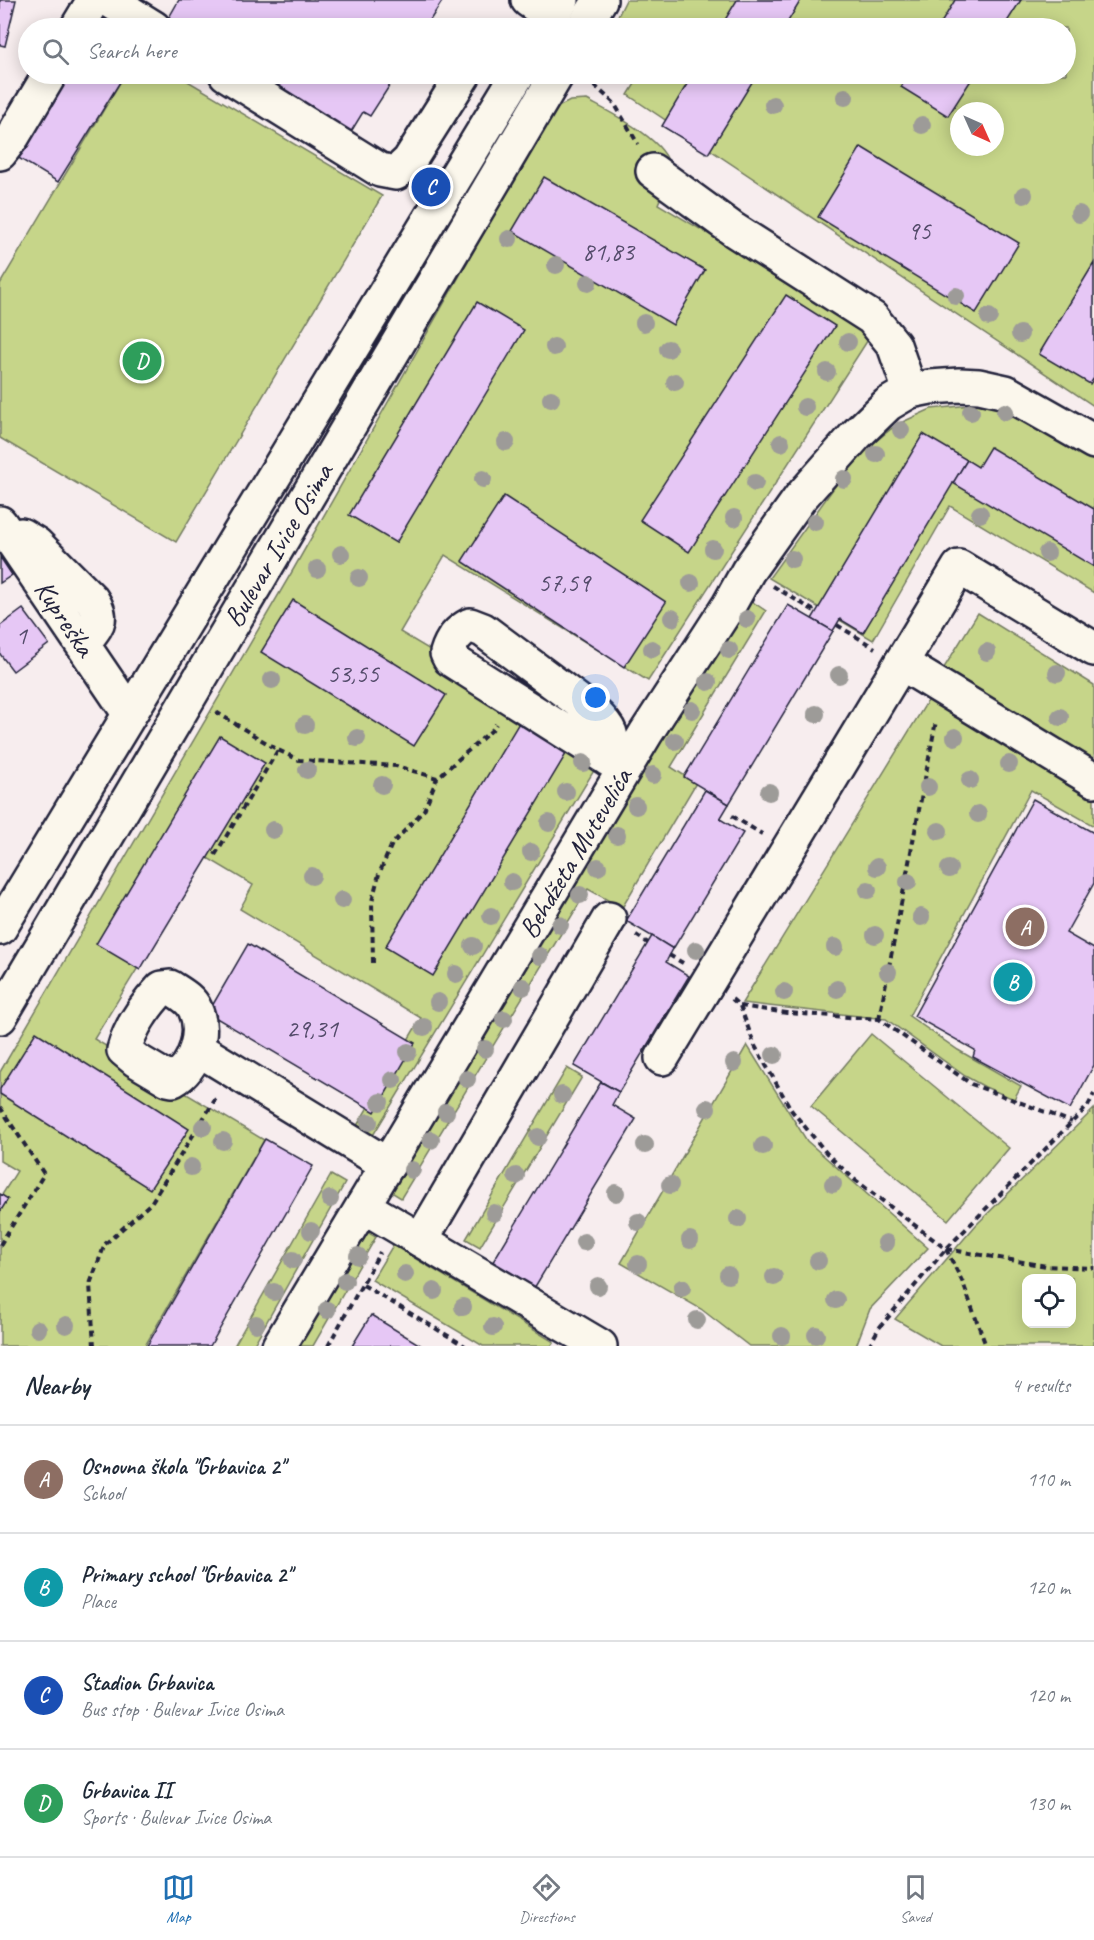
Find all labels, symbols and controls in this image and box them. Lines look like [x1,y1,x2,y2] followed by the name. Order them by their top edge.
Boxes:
[18,18,1076,84] search box
[39,35,72,68] icon: search
[87,37,177,65] text: Search here
[950,102,1004,156] north arrow
[412,164,450,210] pin: C
[907,214,932,247] house number: 95
[582,235,636,268] house number: 81,83
[122,338,162,384] pin: D
[216,455,341,633] street label: Bulevar Ivice Osima
[538,566,592,599] house number: 57,59
[27,573,104,664] street label: Kupreška
[15,619,28,652] house number: 1
[327,657,380,690] house number: 53,55
[581,683,610,712] your location
[510,760,640,944] street label: Behdžeta Mutevelića
[1006,904,1044,950] pin: A
[994,960,1032,1004] pin: B
[286,1012,339,1045] house number: 29,31
[1022,1274,1076,1328] map controls
[1022,1274,1076,1328] button: locate
[24,1369,89,1402] text: Nearby
[1011,1373,1070,1398] text: 4 results
[81,1453,285,1481] text: Osnovna škola "Grbavica 2"
[38,1467,49,1492] text: A
[1027,1467,1070,1492] text: 110 m
[81,1481,124,1506] text: School
[81,1561,291,1589] text: Primary school "Grbavica 2"
[38,1575,49,1600] text: B
[1027,1575,1070,1600] text: 120 m
[81,1589,116,1614] text: Place
[81,1669,213,1697] text: Stadion Grbavica
[39,1683,48,1708] text: C
[1027,1683,1070,1708] text: 120 m
[81,1697,284,1722] text: Bus stop · Bulevar Ivice Osima
[81,1777,172,1805] text: Grbavica II
[38,1791,49,1816] text: D
[1027,1791,1070,1816] text: 130 m
[81,1805,271,1830] text: Sports · Bulevar Ivice Osima
[162,1871,195,1927] tab: Map
[519,1871,575,1927] tab: Directions
[899,1871,932,1927] tab: Saved

